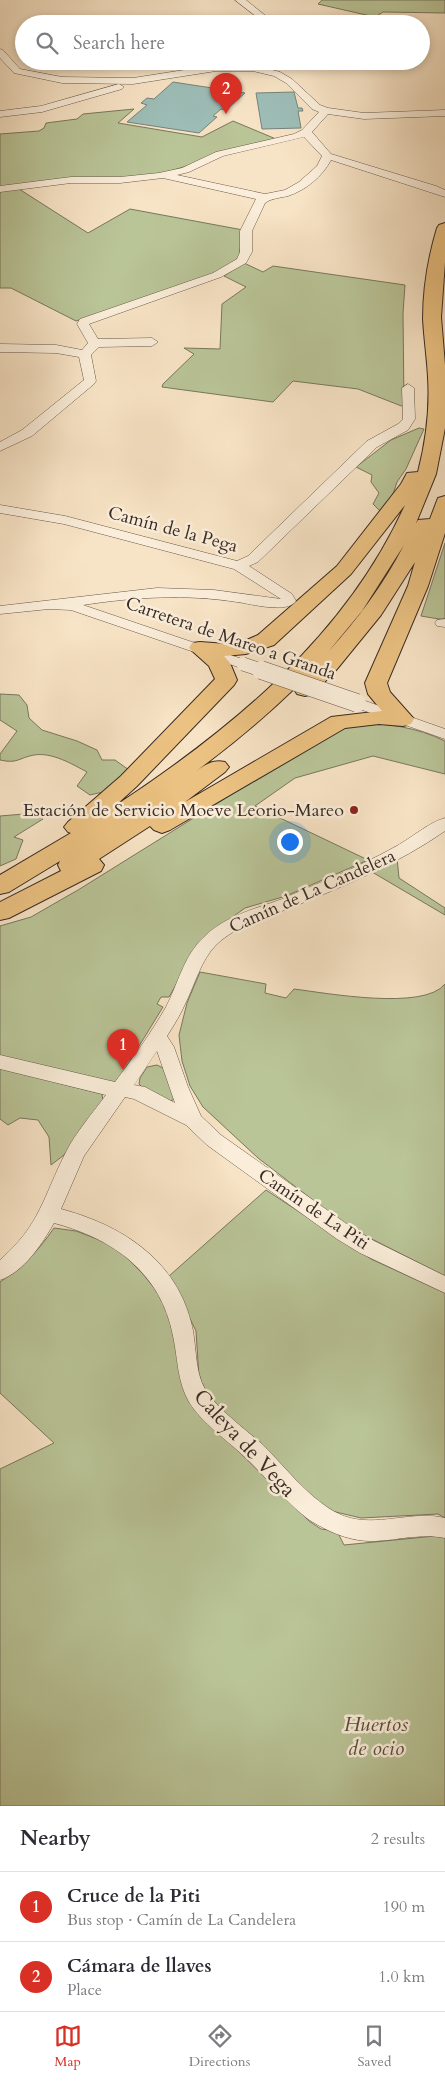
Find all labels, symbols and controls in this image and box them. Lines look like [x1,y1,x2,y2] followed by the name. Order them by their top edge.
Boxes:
[15,15,430,70] search box
[33,29,61,57] icon: search
[73,30,165,56] text: Search here
[210,73,242,114] pin: 2
[105,500,241,559] street label: Camín de la Pega
[122,591,340,686] street label: Carretera de Mareo a Granda
[23,798,344,823] place label: Estación de Servicio Moeve Leorio-Mareo
[348,804,360,816] marker: Estación de Servicio Moeve Leorio-Mareo
[277,829,303,855] your location
[225,843,400,939] street label: Camín de La Candelera
[107,1029,139,1070] pin: 1
[253,1163,374,1256] street label: Camín de La Piti
[187,1383,302,1504] street label: Caleya de Vega
[344,1710,408,1763] park label: Huertos de ocio
[20,1824,91,1853] text: Nearby
[371,1828,425,1850] text: 2 results
[67,1883,200,1909] text: Cruce de la Piti
[32,1896,40,1918] text: 1
[383,1896,425,1918] text: 190 m
[67,1909,296,1931] text: Bus stop · Camín de La Candelera
[67,1953,212,1979] text: Cámara de llaves
[32,1966,40,1988] text: 2
[378,1966,425,1988] text: 1.0 km
[67,1979,102,2001] text: Place
[54,2022,82,2071] tab: Map
[189,2022,250,2071] tab: Directions
[357,2022,391,2071] tab: Saved

